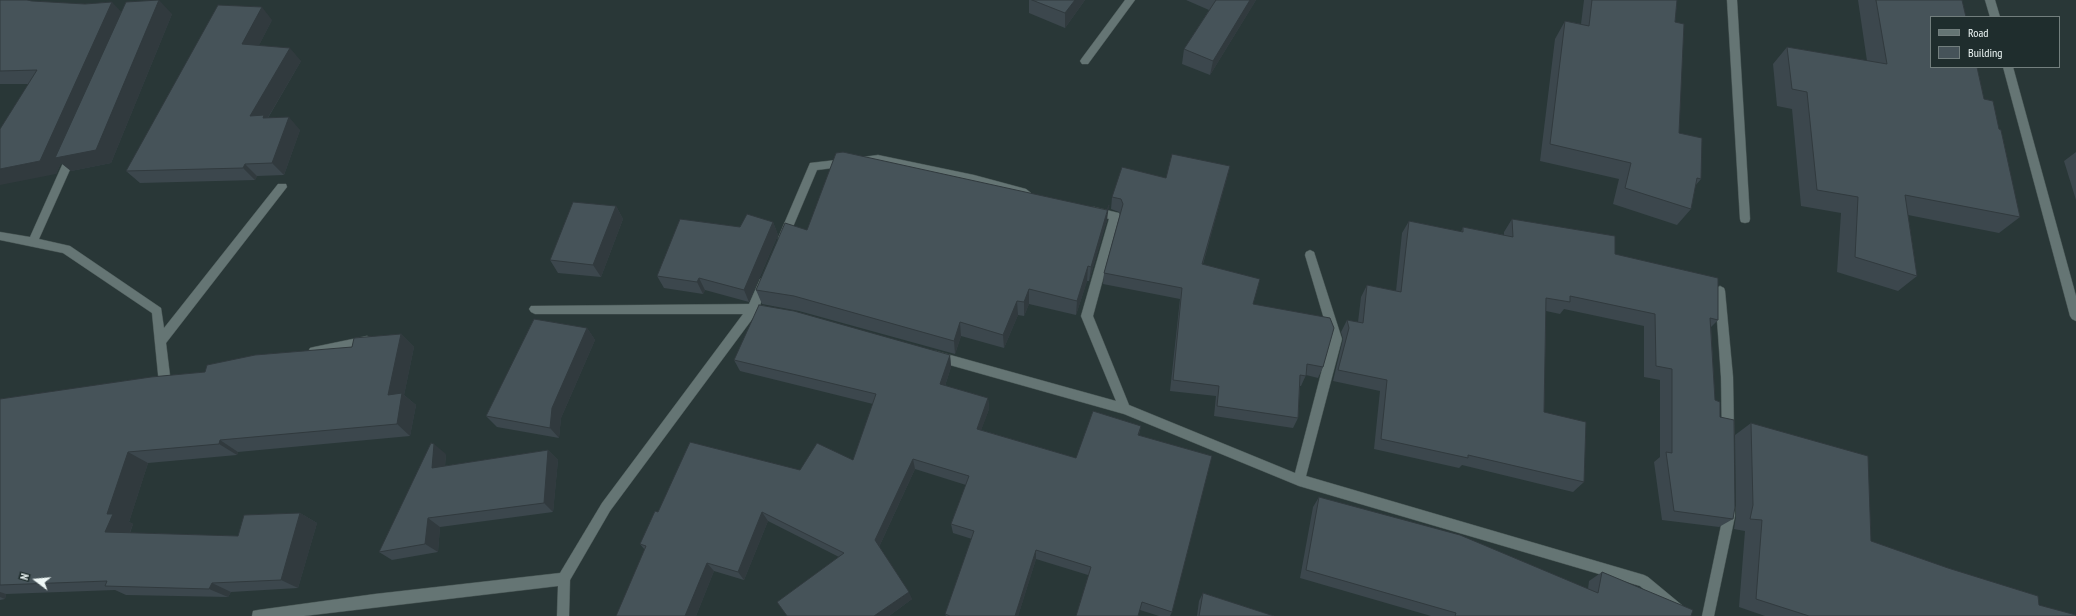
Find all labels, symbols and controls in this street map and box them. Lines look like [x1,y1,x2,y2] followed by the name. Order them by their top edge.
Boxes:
[1930,16,2060,68] legend
[1968,25,1988,40] text: Road
[1968,45,2003,60] text: Building
[16,560,56,600] north arrow
[17,572,32,581] text: N

